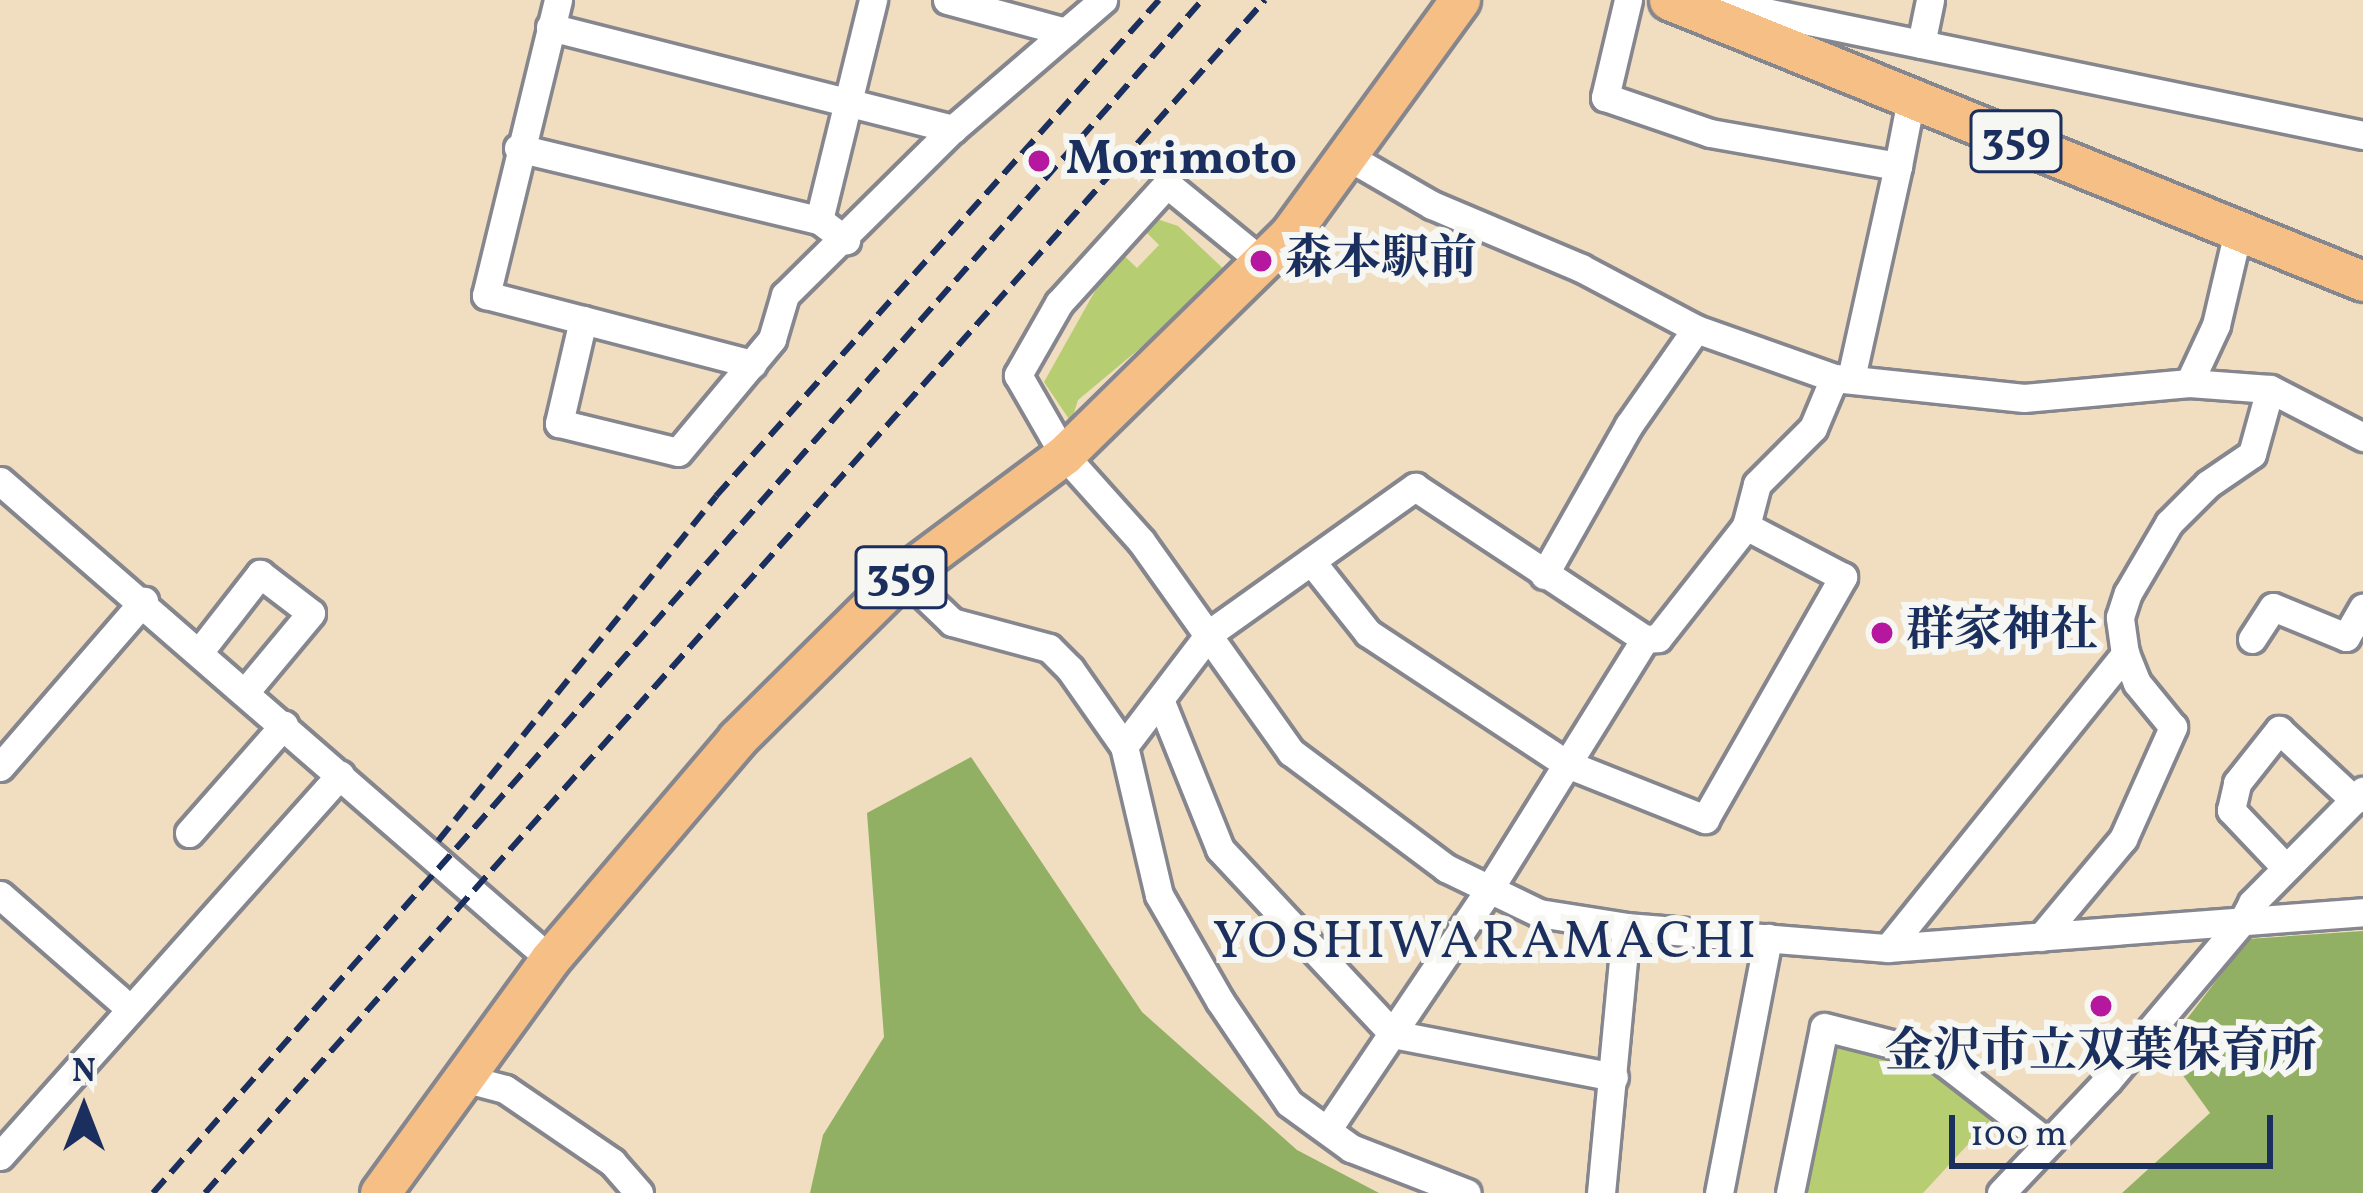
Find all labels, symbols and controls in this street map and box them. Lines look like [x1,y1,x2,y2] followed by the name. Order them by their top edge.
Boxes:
[1968,102,2064,180] road number: 359
[1066,132,1297,190] place label: Morimoto
[1023,145,1055,177] marker: Morimoto
[1285,232,1477,290] place label: 森本駅前
[1248,248,1274,274] marker: 森本駅前
[853,538,949,616] road number: 359
[1906,604,2098,662] place label: 群家神社
[1869,620,1895,646] marker: 群家神社
[1213,912,1759,976] district label: YOSHIWARAMACHI
[2088,993,2114,1019] marker: 金沢市立双葉保育所
[1885,1025,2317,1083] place label: 金沢市立双葉保育所
[24,1049,144,1169] north arrow
[72,1050,96,1096] text: N
[1955,1091,2279,1165] scale bar
[1970,1111,2067,1161] text: 100 m

